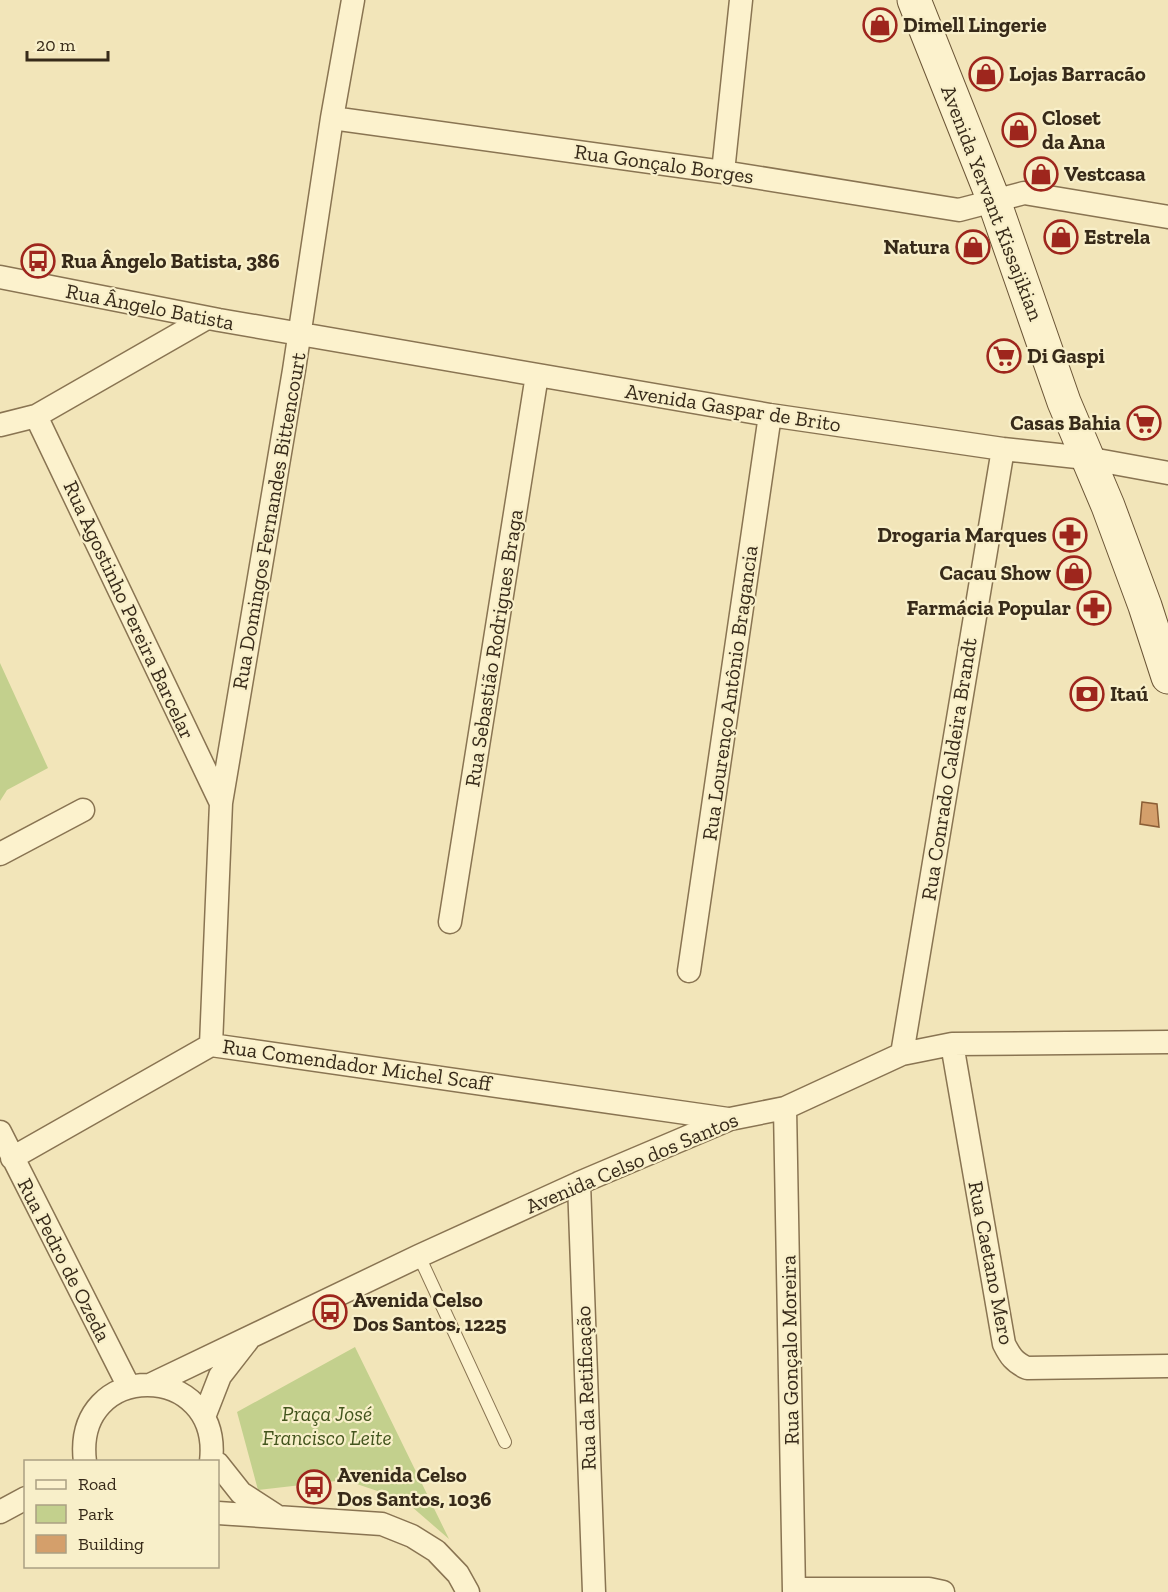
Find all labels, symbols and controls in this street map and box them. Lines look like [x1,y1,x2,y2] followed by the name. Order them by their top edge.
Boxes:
[862,7,898,43] shop icon: Dimell Lingerie
[903,12,1047,37] place label: Dimell Lingerie
[27,24,108,62] scale bar
[36,34,76,56] text: 20 m
[968,56,1004,92] shop icon: Lojas Barracão
[1009,61,1146,86] place label: Lojas Barracão
[935,82,1049,324] street label: Avenida Yervant Kissajikian
[1042,105,1106,154] place label: Closet da Ana
[1001,112,1037,148] shop icon: Closet da Ana
[573,139,755,188] street label: Rua Gonçalo Borges
[1023,156,1059,192] shop icon: Vestcasa
[1064,161,1146,186] place label: Vestcasa
[1043,219,1079,255] shop icon: Estrela
[1084,224,1151,249] place label: Estrela
[955,229,991,265] shop icon: Natura
[883,234,950,259] place label: Natura
[20,243,56,279] bus stop icon: Rua Ângelo Batista, 386
[61,248,280,273] place label: Rua Ângelo Batista, 386
[64,278,236,335] street label: Rua Ângelo Batista
[986,338,1022,374] supermarket icon: Di Gaspi
[1027,343,1105,368] place label: Di Gaspi
[227,350,311,691] street label: Rua Domingos Fernandes Bittencourt
[623,378,843,437] street label: Avenida Gaspar de Brito
[1126,405,1162,441] supermarket icon: Casas Bahia
[1010,410,1121,435] place label: Casas Bahia
[58,477,200,743] street label: Rua Agostinho Pereira Barcelar
[459,507,528,789] street label: Rua Sebastião Rodrigues Braga
[1052,517,1088,553] pharmacy icon: Drogaria Marques
[877,522,1047,547] place label: Drogaria Marques
[696,544,763,842] street label: Rua Lourenço Antônio Bragancia
[1056,555,1092,591] shop icon: Cacau Show
[940,560,1051,585] place label: Cacau Show
[1076,590,1112,626] pharmacy icon: Farmácia Popular
[906,595,1071,620] place label: Farmácia Popular
[915,636,982,902] street label: Rua Conrado Caldeira Brandt
[1069,676,1105,712] bank icon: Itaú
[1110,681,1148,706] place label: Itaú
[221,1033,495,1096] street label: Rua Comendador Michel Scaff
[522,1106,742,1219] street label: Avenida Celso dos Santos
[13,1174,116,1346] street label: Rua Pedro de Ozeda
[963,1179,1020,1347] street label: Rua Caetano Mero
[775,1255,804,1445] street label: Rua Gonçalo Moreira
[353,1287,507,1336] place label: Avenida Celso Dos Santos, 1225
[312,1294,348,1330] bus stop icon: Avenida Celso Dos Santos, 1225
[570,1305,601,1471] street label: Rua da Retificação
[262,1401,392,1450] park label: Praça José Francisco Leite
[24,1460,219,1568] legend
[337,1462,492,1511] place label: Avenida Celso Dos Santos, 1036
[296,1469,332,1505] bus stop icon: Avenida Celso Dos Santos, 1036
[78,1473,117,1495] text: Road
[78,1503,114,1525] text: Park
[78,1533,144,1555] text: Building

